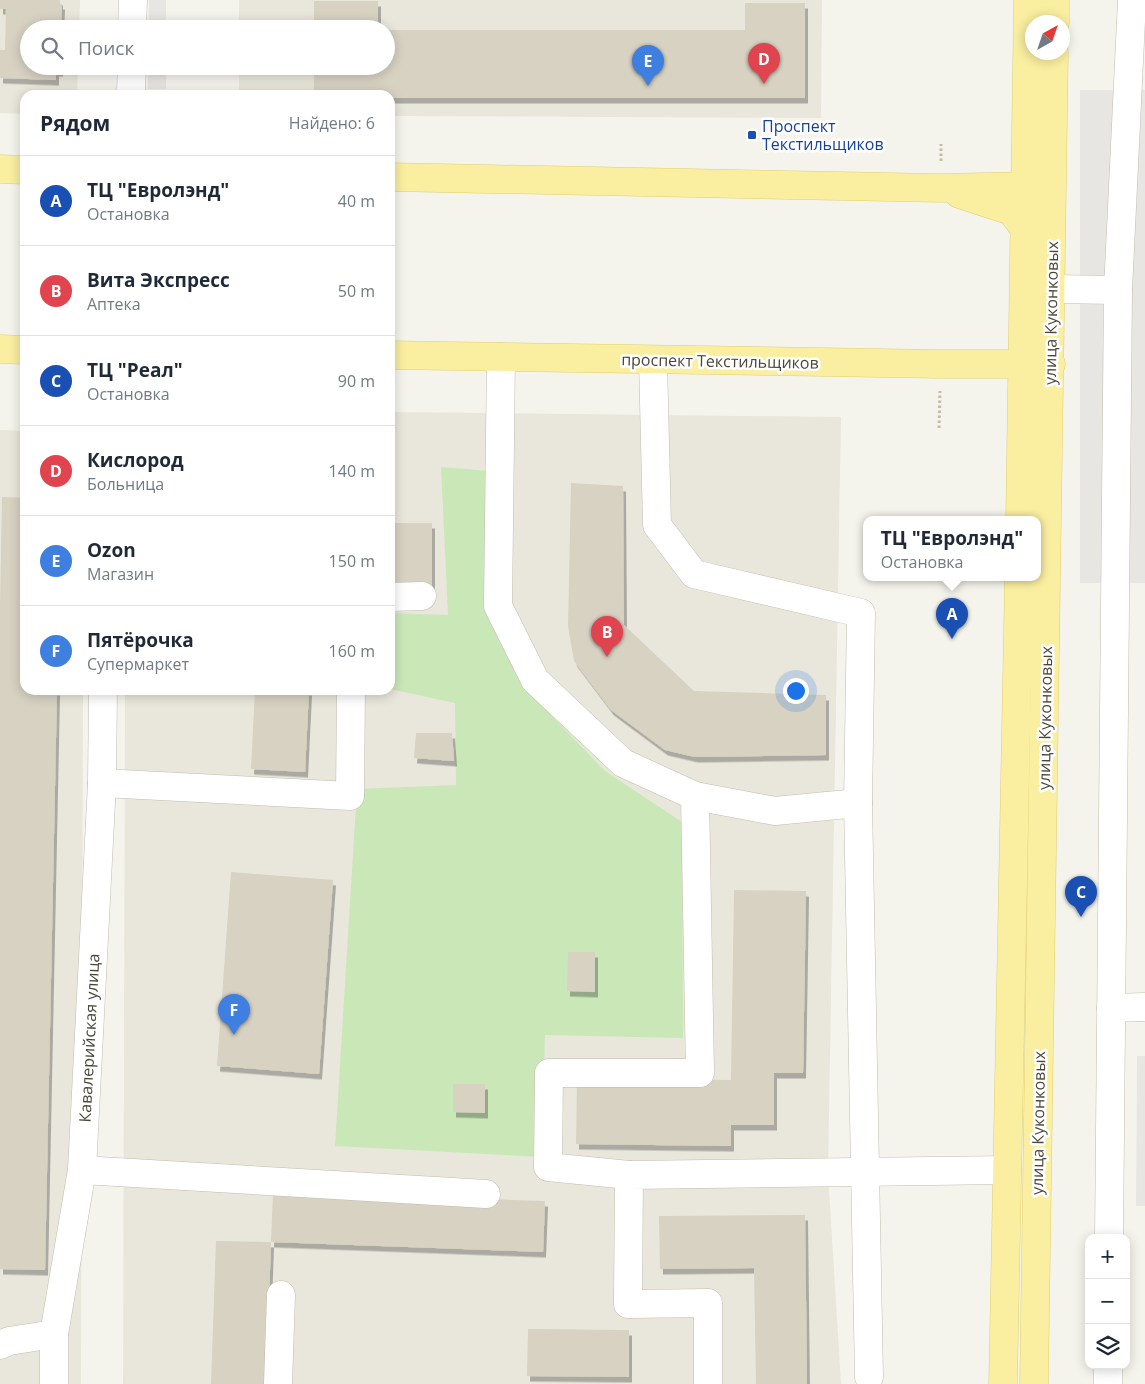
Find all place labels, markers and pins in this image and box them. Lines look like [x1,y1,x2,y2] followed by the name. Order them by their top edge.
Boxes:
[748,43,780,84] pin: D
[632,45,664,86] pin: E
[762,115,884,155] place label: Проспект Текстильщиков
[746,129,758,141] marker: Проспект Текстильщиков
[936,598,968,639] pin: A
[591,616,623,657] pin: B
[1065,876,1097,917] pin: C
[218,994,250,1035] pin: F

